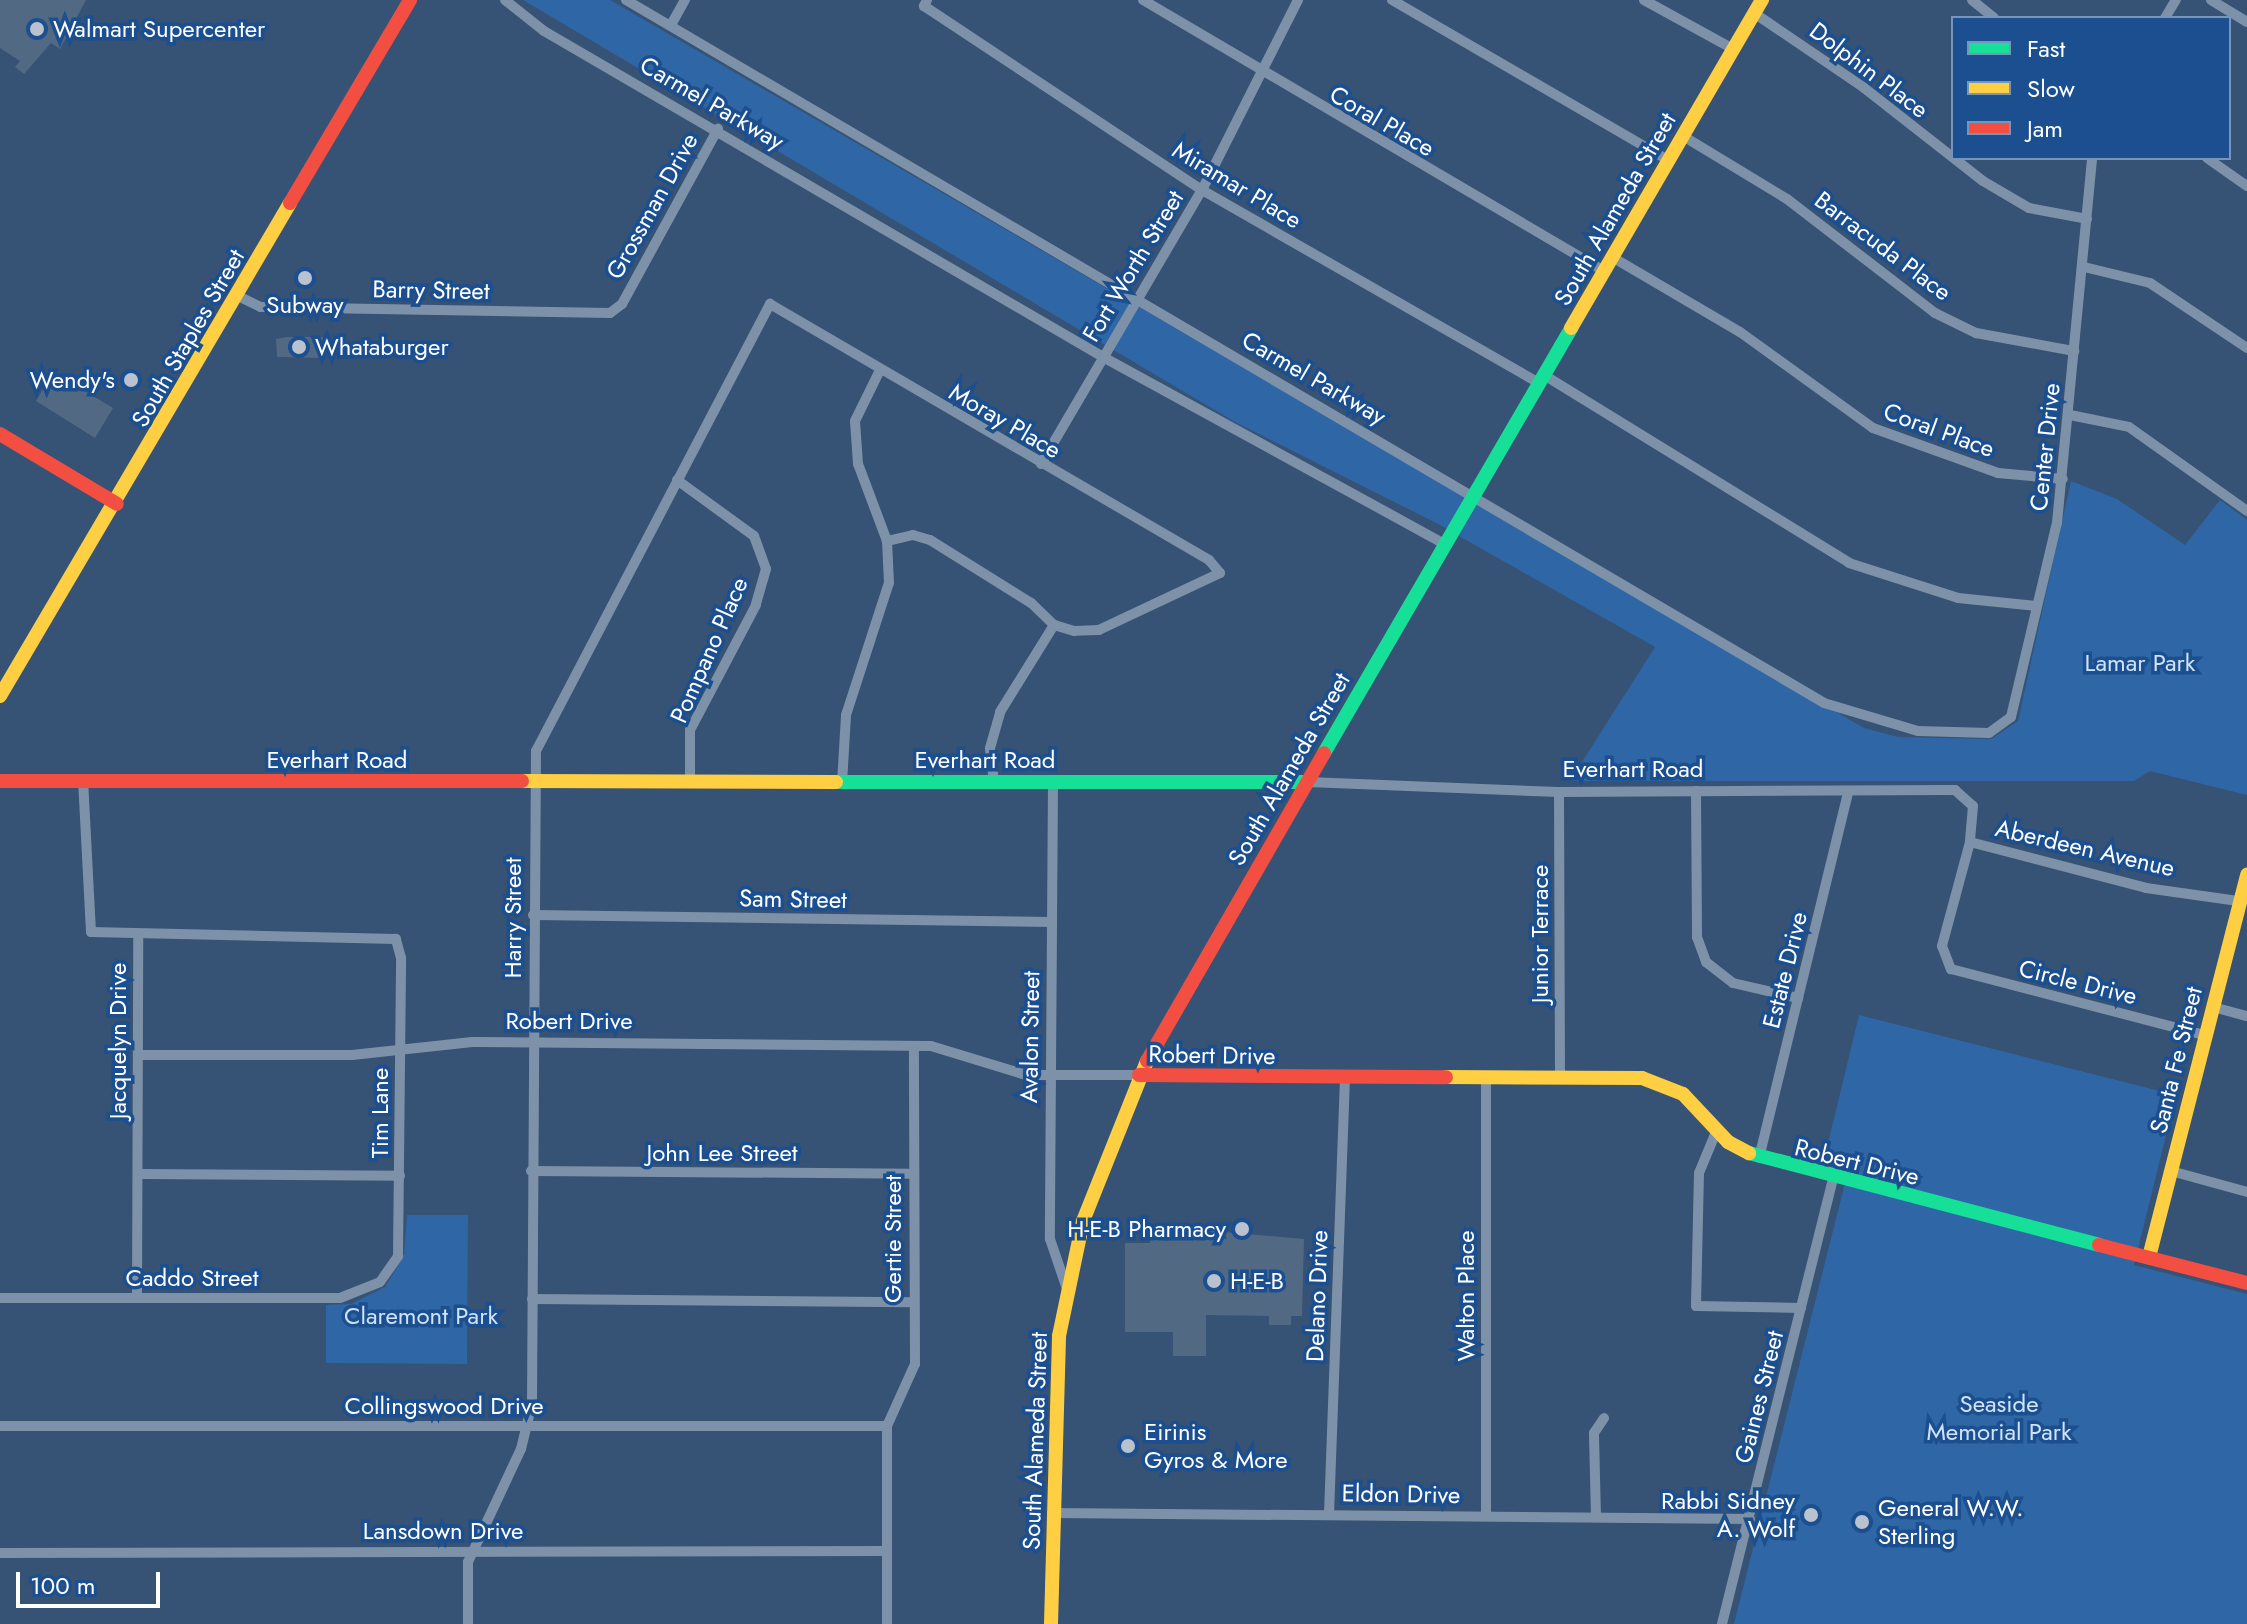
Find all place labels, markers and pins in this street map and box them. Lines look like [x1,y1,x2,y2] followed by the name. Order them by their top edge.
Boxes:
[53,15,265,43] place label: Walmart Supercenter
[28,20,46,38] marker: Walmart Supercenter
[296,269,314,287] marker: Subway
[266,291,344,319] place label: Subway
[315,333,449,361] place label: Whataburger
[290,338,308,356] marker: Whataburger
[30,366,115,394] place label: Wendy's
[122,371,140,389] marker: Wendy's
[1067,1215,1226,1243] place label: H-E-B Pharmacy
[1233,1220,1251,1238] marker: H-E-B Pharmacy
[1230,1267,1284,1295] place label: H-E-B
[1205,1272,1223,1290] marker: H-E-B
[1144,1418,1288,1474] place label: Eirinis Gyros & More
[1119,1437,1137,1455] marker: Eirinis Gyros & More
[1661,1487,1795,1543] place label: Rabbi Sidney A. Wolf
[1878,1494,2024,1550] place label: General W.W. Sterling
[1802,1506,1820,1524] marker: Rabbi Sidney A. Wolf
[1853,1513,1871,1531] marker: General W.W. Sterling

